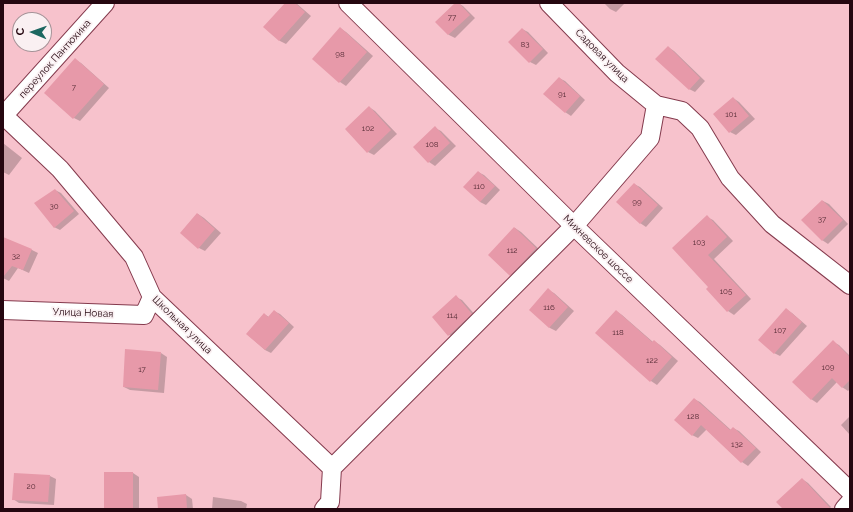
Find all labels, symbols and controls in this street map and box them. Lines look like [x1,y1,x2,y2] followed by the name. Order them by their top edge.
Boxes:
[12,12,52,52] north arrow
[448,13,456,23] house number: 77
[17,17,93,101] street label: переулок Пантюхина
[573,27,631,85] street label: Садовая улица
[14,28,27,36] text: С
[520,40,530,50] house number: 83
[335,50,345,60] house number: 98
[72,83,76,93] house number: 7
[558,90,566,100] house number: 91
[725,110,737,120] house number: 101
[362,124,374,134] house number: 102
[425,140,439,150] house number: 108
[473,182,485,192] house number: 110
[632,198,642,208] house number: 99
[49,202,59,212] house number: 30
[561,213,635,285] street label: Михневское шоссе
[818,215,826,225] house number: 37
[693,238,705,248] house number: 103
[506,246,518,256] house number: 112
[12,252,20,262] house number: 32
[720,287,732,297] house number: 105
[150,294,214,356] street label: Школьная улица
[543,303,555,313] house number: 116
[52,306,114,320] street label: Улица Новая
[446,311,458,321] house number: 114
[774,326,786,336] house number: 107
[612,328,624,338] house number: 118
[646,356,658,366] house number: 122
[821,363,835,373] house number: 109
[138,365,146,375] house number: 17
[687,412,699,422] house number: 128
[731,440,743,450] house number: 132
[26,482,36,492] house number: 20

